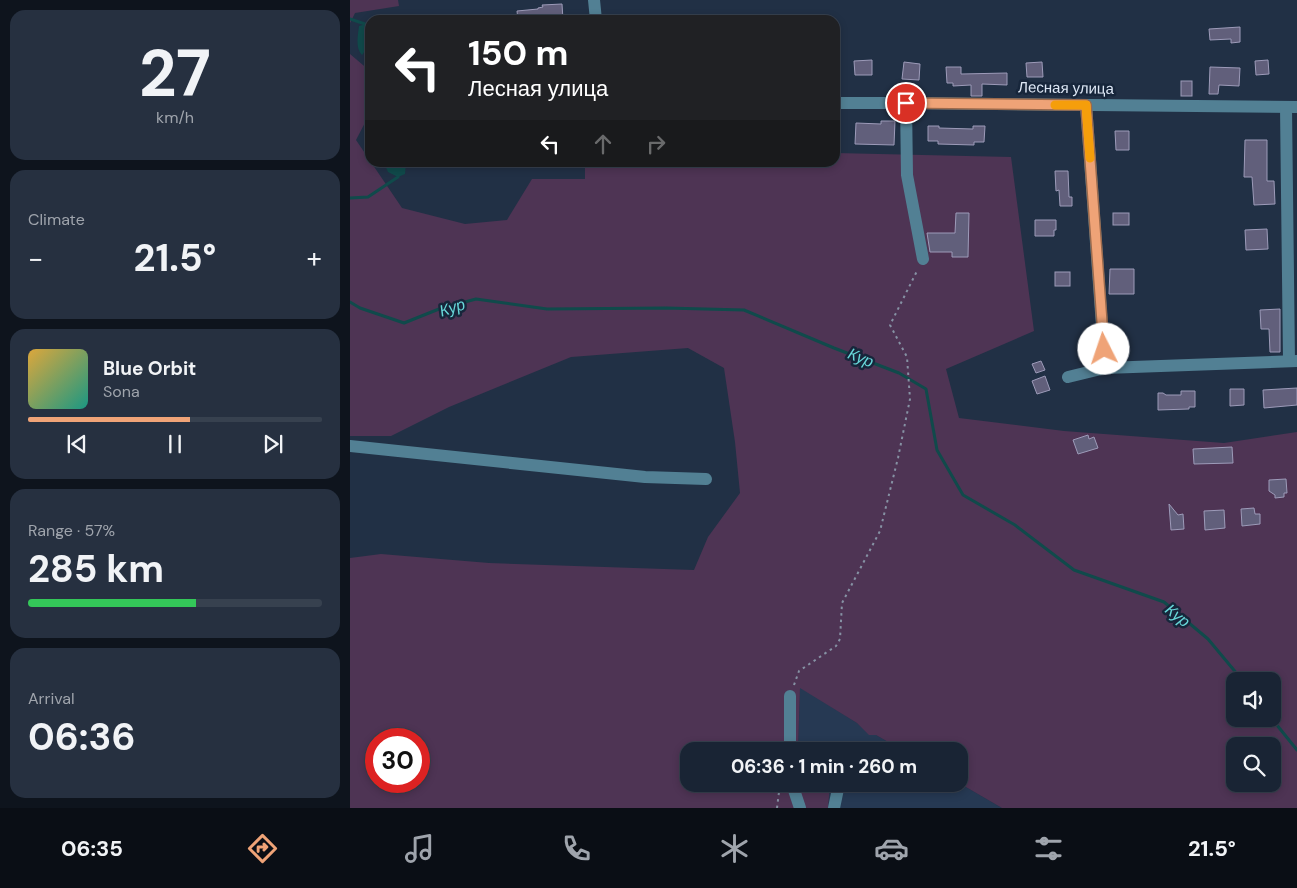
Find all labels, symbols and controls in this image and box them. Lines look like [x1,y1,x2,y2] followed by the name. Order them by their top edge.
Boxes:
[468,30,568,76] text: 150 m
[139,32,211,116] text: 27
[385,35,450,100] icon: left
[468,74,608,103] text: Лесная улица
[1018,77,1115,99] street label: Лесная улица
[885,82,927,124] pin
[892,89,920,117] icon: arrive
[156,107,194,128] text: km/h
[536,130,564,158] icon: left
[589,130,617,158] icon: ahead
[642,130,670,158] icon: right
[28,209,85,230] text: Climate
[134,233,216,283] text: 21.5°
[28,240,43,277] text: −
[307,240,322,277] text: +
[436,293,468,322] water label: Кур
[1077,322,1129,374] position arrow
[845,343,877,372] water label: Кур
[103,356,196,381] text: Blue Orbit
[103,381,140,402] text: Sona
[63,430,91,458] icon: previous
[161,430,189,458] icon: pause
[259,430,287,458] icon: next
[28,520,115,541] text: Range · 57%
[28,544,164,594] text: 285 km
[1161,599,1195,632] water label: Кур
[1226,672,1281,792] map controls
[1226,672,1281,727] button: sound
[28,688,75,709] text: Arrival
[28,712,136,762] text: 06:36
[365,728,430,793] speed limit sign: 30
[1226,737,1281,792] button: search
[731,754,917,779] text: 06:36 · 1 min · 260 m
[245,831,280,866] icon: directions
[402,831,437,866] icon: music
[559,831,594,866] icon: phone
[717,831,752,866] icon: climate
[874,831,909,866] icon: car
[1031,831,1066,866] icon: filters
[61,834,123,863] text: 06:35
[1188,834,1236,863] text: 21.5°

